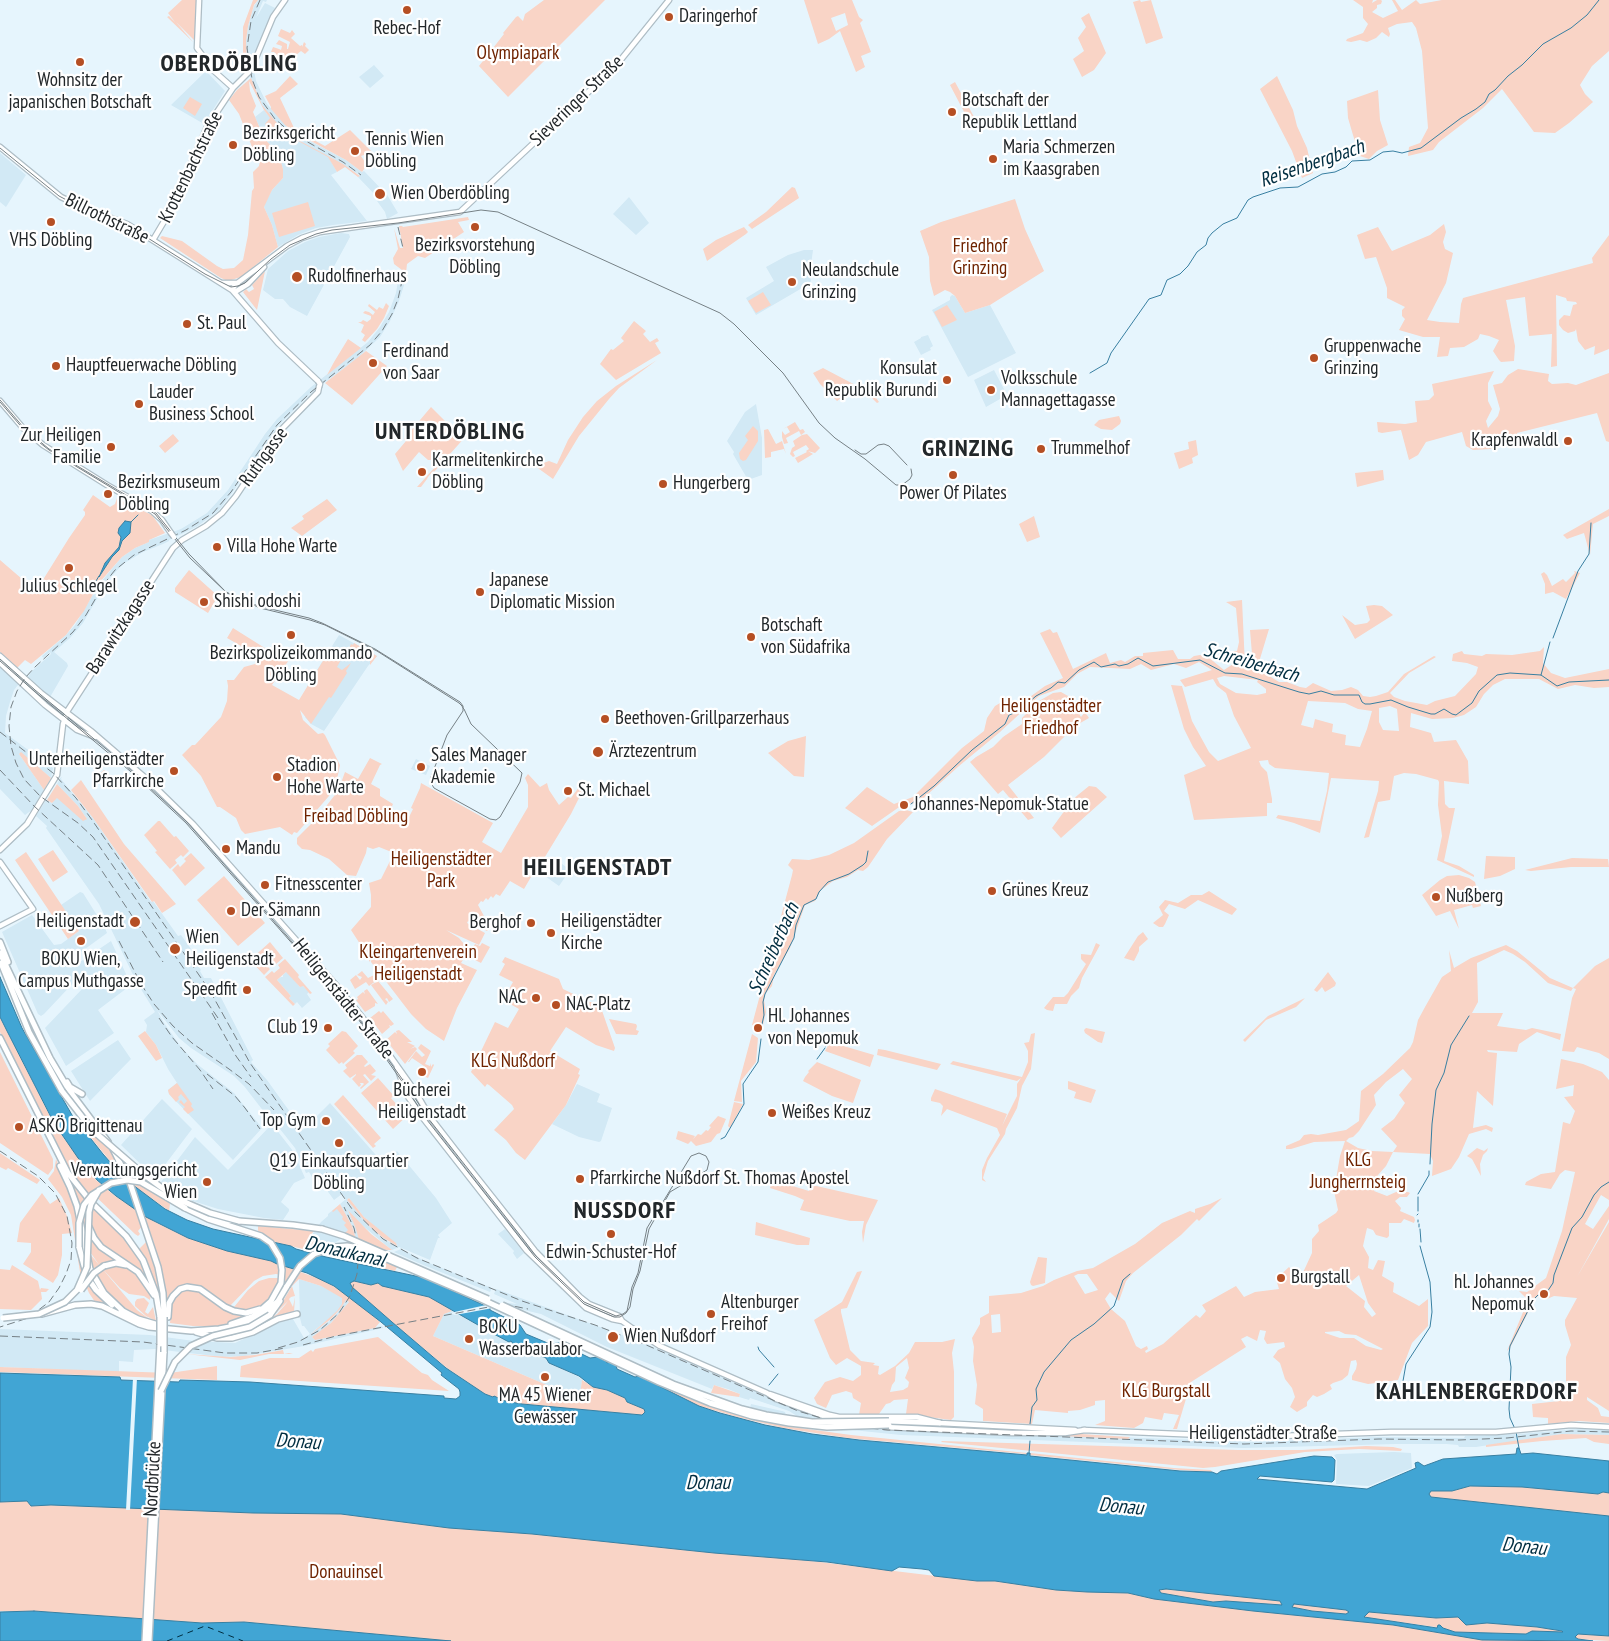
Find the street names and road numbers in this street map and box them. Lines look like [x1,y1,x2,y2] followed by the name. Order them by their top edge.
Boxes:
[525,51,629,151] street label: Sieveringer Straße
[154,107,228,227] street label: Krottenbachstraße
[61,189,153,249] street label: Billrothstraße
[235,423,293,491] street label: Ruthgasse
[82,575,160,679] street label: Barawitzkagasse
[288,934,398,1064] street label: Heiligenstädter Straße
[1189,1423,1337,1445] street label: Heiligenstädter Straße
[140,1441,166,1517] street label: Nordbrücke

